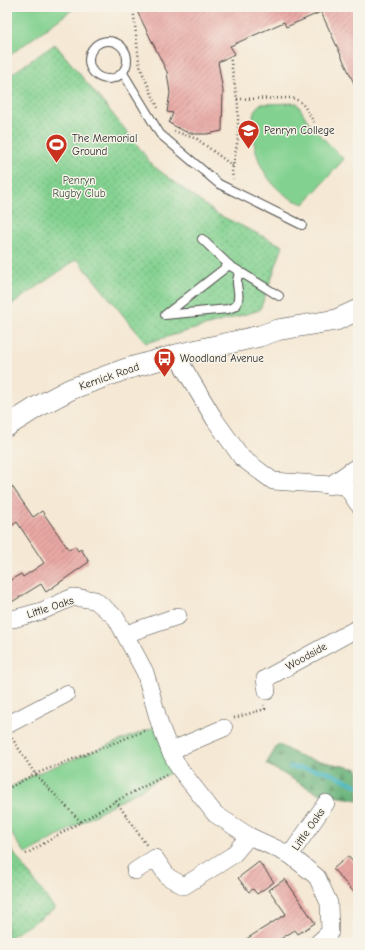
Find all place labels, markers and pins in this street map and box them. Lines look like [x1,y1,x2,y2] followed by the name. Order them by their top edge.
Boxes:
[236,117,262,150] school or university icon: Penryn College
[264,124,335,137] place label: Penryn College
[44,131,70,164] sports icon: The Memorial Ground
[72,132,137,158] place label: The Memorial Ground
[151,345,177,378] bus stop icon: Woodland Avenue
[180,352,264,365] place label: Woodland Avenue

